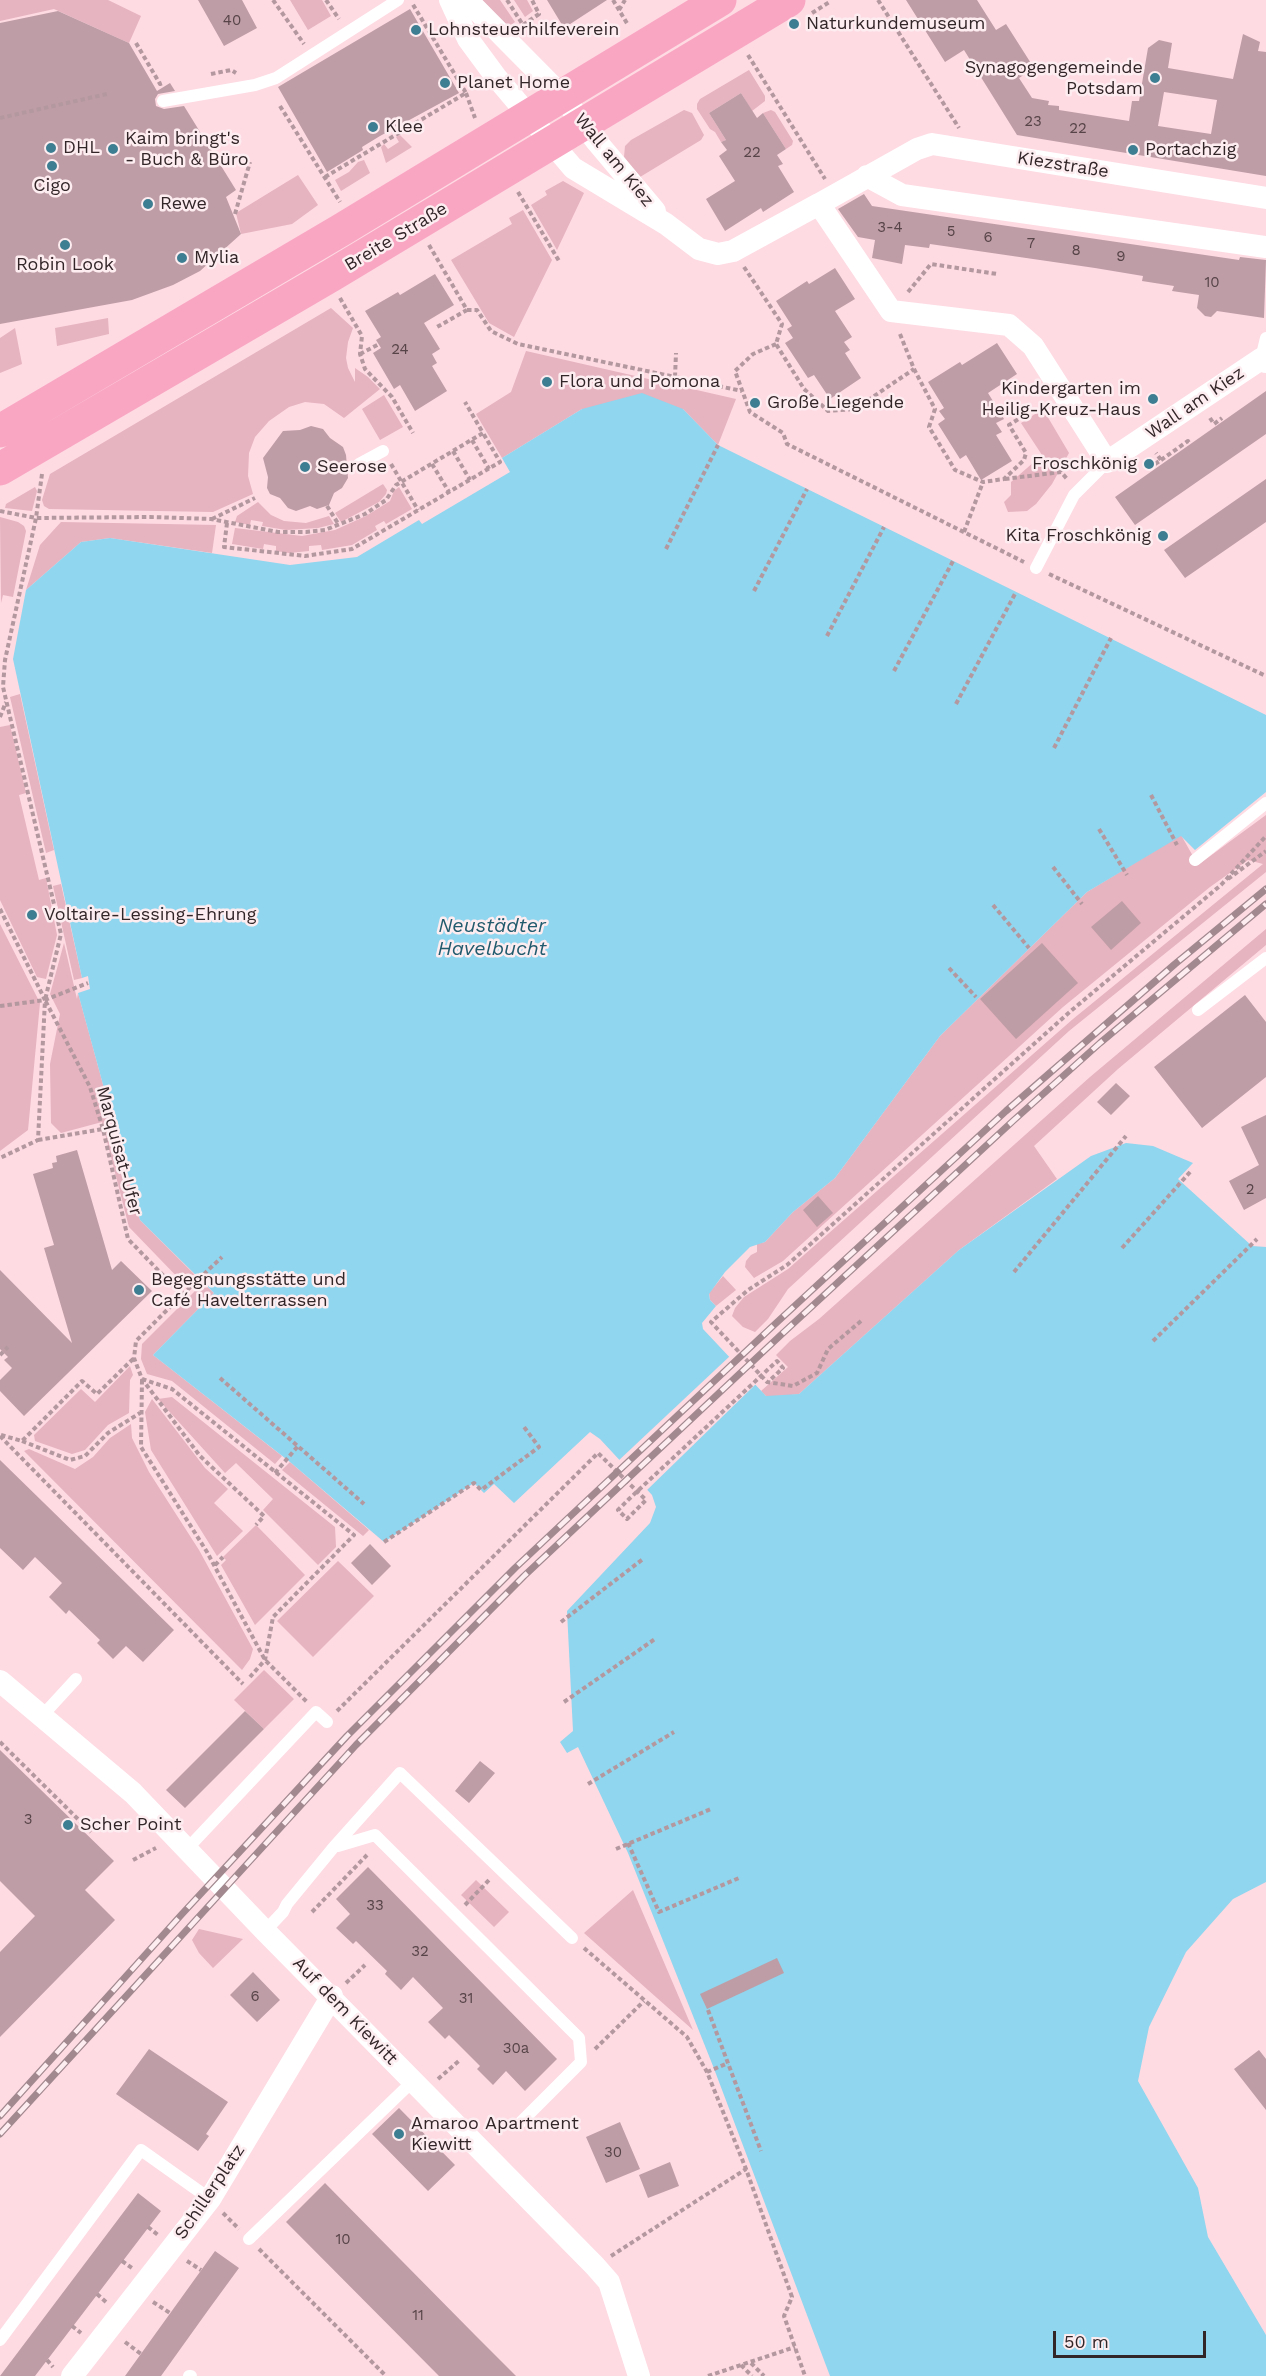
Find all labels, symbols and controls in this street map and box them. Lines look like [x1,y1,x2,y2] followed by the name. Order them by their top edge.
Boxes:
[223,12,241,30] house number: 40
[806,13,985,35] place label: Naturkundemuseum
[787,17,801,31] marker: Naturkundemuseum
[428,19,619,41] place label: Lohnsteuerhilfeverein
[409,23,423,37] marker: Lohnsteuerhilfeverein
[965,57,1143,100] place label: Synagogengemeinde Potsdam
[1148,71,1162,85] marker: Synagogengemeinde Potsdam
[457,72,570,94] place label: Planet Home
[438,76,452,90] marker: Planet Home
[570,109,658,211] street label: Wall am Kiez
[1024,113,1042,131] house number: 23
[385,116,423,138] place label: Klee
[366,120,380,134] marker: Klee
[1069,120,1087,138] house number: 22
[125,128,249,170] place label: Kaim bringt's - Buch & Büro
[63,137,100,159] place label: DHL
[1145,139,1236,161] place label: Portachzig
[44,141,58,155] marker: DHL
[106,142,120,156] marker: Kaim bringt's - Buch & Büro
[1126,143,1140,157] marker: Portachzig
[743,144,761,162] house number: 22
[1016,147,1110,183] street label: Kiezstraße
[45,159,59,173] marker: Cigo
[33,175,71,197] place label: Cigo
[160,193,207,215] place label: Rewe
[141,197,155,211] marker: Rewe
[341,198,451,276] street label: Breite Straße
[877,219,903,237] house number: 3-4
[947,223,955,241] house number: 5
[983,229,993,247] house number: 6
[1027,235,1035,253] house number: 7
[58,238,72,252] marker: Robin Look
[1071,242,1081,260] house number: 8
[194,247,239,269] place label: Mylia
[1116,248,1126,266] house number: 9
[175,251,189,265] marker: Mylia
[16,254,114,276] place label: Robin Look
[1204,274,1220,292] house number: 10
[391,341,409,359] house number: 24
[1142,362,1248,444] street label: Wall am Kiez
[559,371,720,393] place label: Flora und Pomona
[540,375,554,389] marker: Flora und Pomona
[981,378,1141,420] place label: Kindergarten im Heilig-Kreuz-Haus
[767,392,904,414] place label: Große Liegende
[1146,392,1160,406] marker: Kindergarten im Heilig-Kreuz-Haus
[748,396,762,410] marker: Große Liegende
[1032,453,1137,475] place label: Froschkönig
[317,456,387,478] place label: Seerose
[1142,457,1156,471] marker: Froschkönig
[298,460,312,474] marker: Seerose
[1006,525,1151,547] place label: Kita Froschkönig
[1156,529,1170,543] marker: Kita Froschkönig
[44,904,256,926] place label: Voltaire-Lessing-Ehrung
[25,908,39,922] marker: Voltaire-Lessing-Ehrung
[437,914,547,961] water label: Neustädter Havelbucht
[91,1084,147,1218] street label: Marquisat-Ufer
[1246,1181,1254,1199] house number: 2
[151,1269,346,1312] place label: Begegnungsstätte und Café Havelterrassen
[132,1283,146,1297] marker: Begegnungsstätte und Café Havelterrassen
[24,1811,32,1829] house number: 3
[80,1814,182,1836] place label: Scher Point
[61,1818,75,1832] marker: Scher Point
[366,1897,384,1915] house number: 33
[411,1943,429,1961] house number: 32
[288,1953,402,2069] street label: Auf dem Kiewitt
[250,1988,260,2006] house number: 6
[459,1990,473,2008] house number: 31
[503,2040,529,2058] house number: 30a
[411,2113,579,2156] place label: Amaroo Apartment Kiewitt
[392,2127,406,2141] marker: Amaroo Apartment Kiewitt
[170,2140,250,2244] street label: Schillerplatz
[604,2144,622,2162] house number: 30
[335,2231,351,2249] house number: 10
[412,2307,424,2325] house number: 11
[1056,2319,1209,2357] scale bar
[1064,2331,1109,2352] text: 50 m

